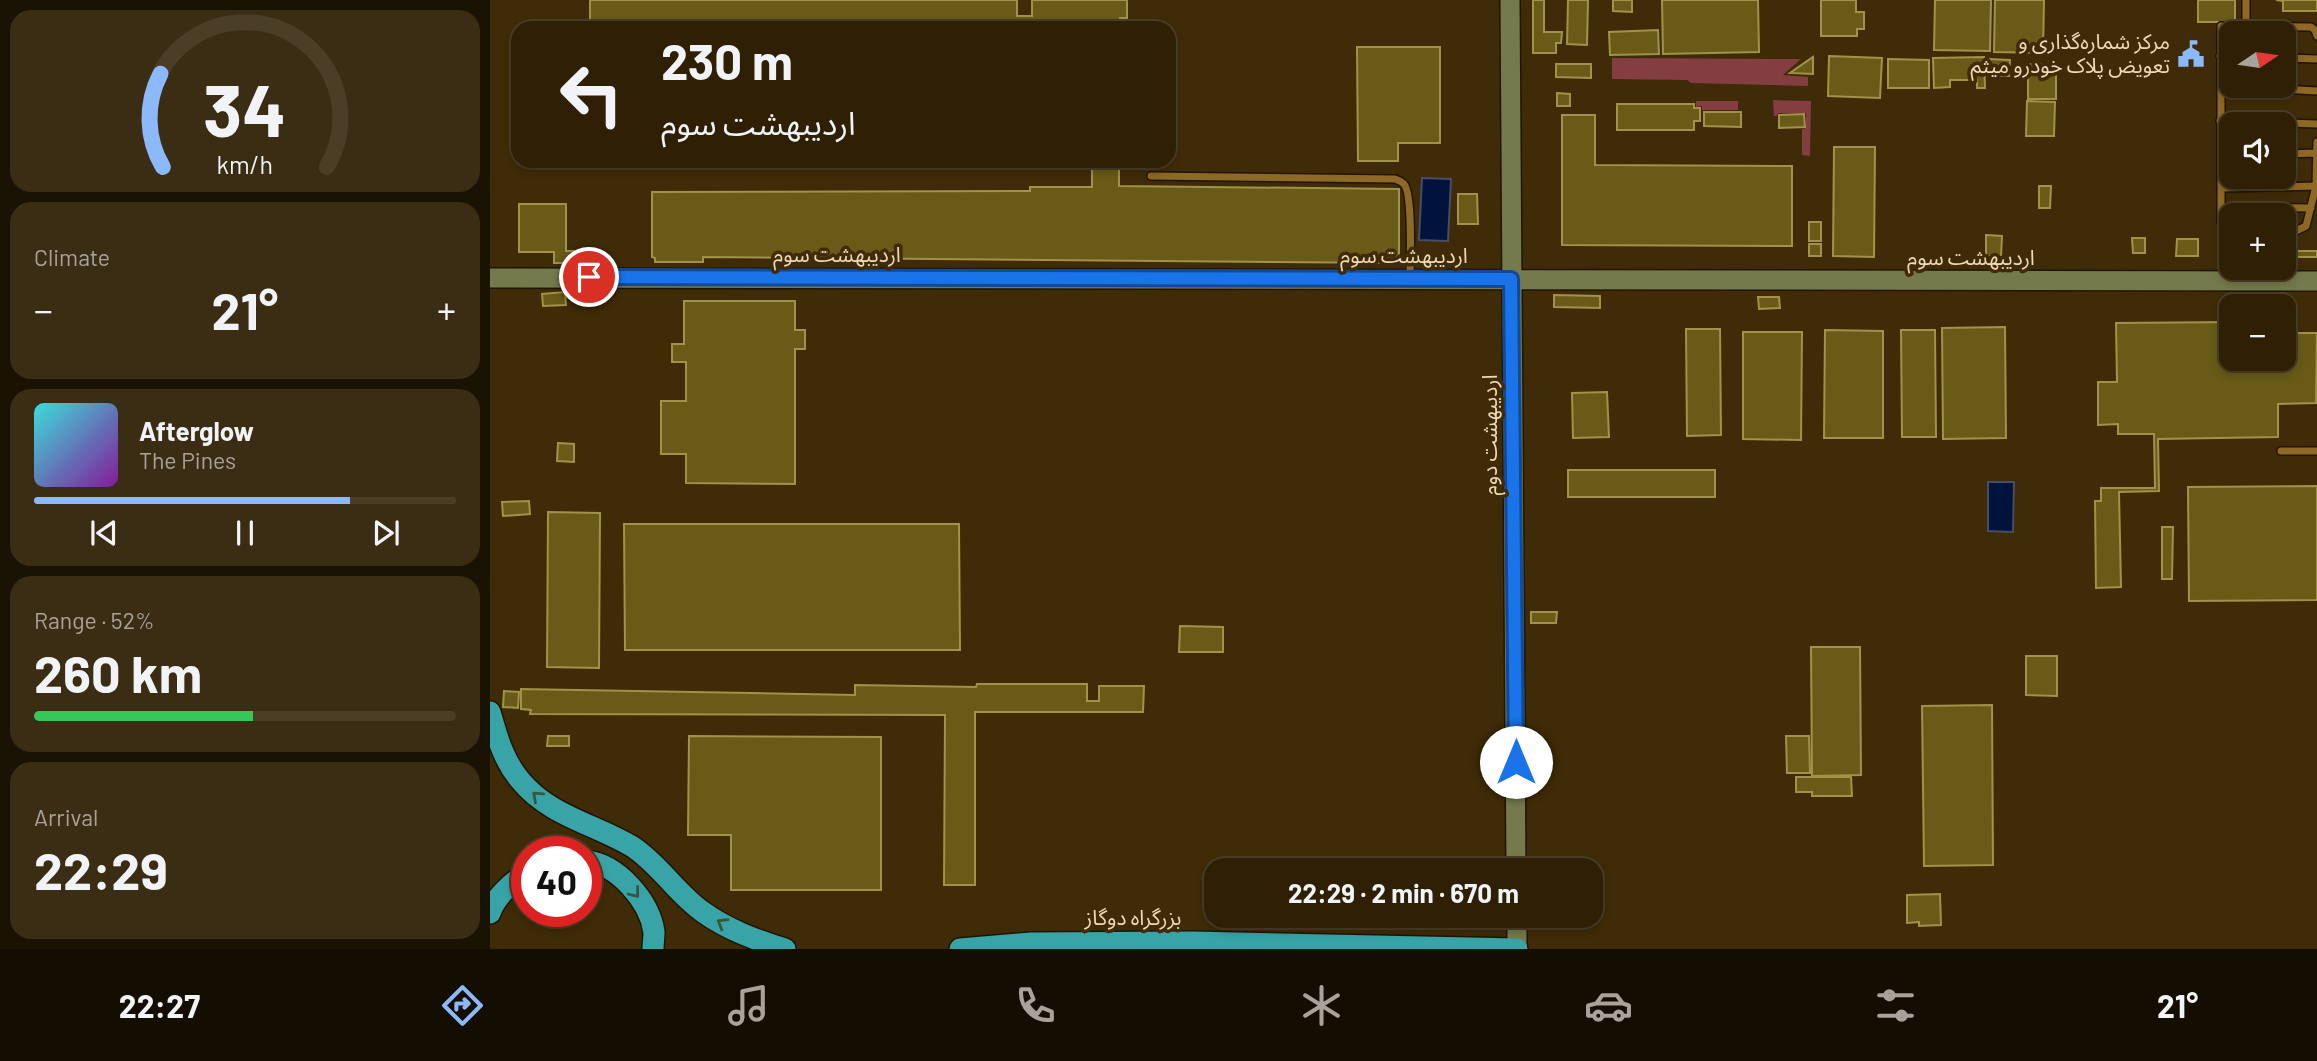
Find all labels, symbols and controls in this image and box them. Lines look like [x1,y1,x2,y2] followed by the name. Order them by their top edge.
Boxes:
[2219,21,2296,98] north arrow
[2219,21,2296,371] map controls
[1970,28,2170,81] place label: مرکز شماره‌گذاری و تعویض پلاک خودرو میثم
[661,31,793,90] text: 230 m
[2176,39,2206,69] public building icon: مرکز شماره‌گذاری و تعویض پلاک خودرو میثم
[546,49,637,140] icon: left
[203,64,287,152] text: 34
[661,103,856,141] text: اردیبهشت سوم
[2219,112,2296,189] button: sound
[217,149,273,179] text: km/h
[2219,203,2296,280] button: +
[773,241,901,271] street label: اردیبهشت سوم
[1340,242,1468,272] street label: اردیبهشت سوم
[34,243,110,271] text: Climate
[1907,244,2035,274] street label: اردیبهشت سوم
[559,247,619,307] pin
[570,258,608,296] icon: arrive
[212,278,278,340] text: 21°
[34,286,53,332] text: −
[437,286,456,332] text: +
[2219,294,2296,371] button: −
[1476,375,1506,495] street label: اردیبهشت دوم
[139,415,254,446] text: Afterglow
[139,446,236,474] text: The Pines
[85,514,123,552] icon: previous
[226,514,264,552] icon: pause
[367,514,405,552] icon: next
[34,606,154,634] text: Range · 52%
[34,641,202,703] text: 260 km
[1479,725,1553,799] position arrow
[532,792,545,804] one-way arrow
[34,803,98,831] text: Arrival
[511,836,602,927] speed limit sign: 40
[34,838,168,900] text: 22:29
[1288,877,1519,908] text: 22:29 · 2 min · 670 m
[627,885,639,898] one-way arrow
[1084,904,1181,930] street label: بزرگراه دوگاز
[717,919,730,932] one-way arrow
[438,981,487,1030] icon: directions
[724,981,773,1030] icon: music
[1011,981,1060,1030] icon: phone
[1297,981,1346,1030] icon: climate
[1584,981,1633,1030] icon: car
[1871,981,1920,1030] icon: filters
[119,986,200,1024] text: 22:27
[2157,986,2198,1024] text: 21°

